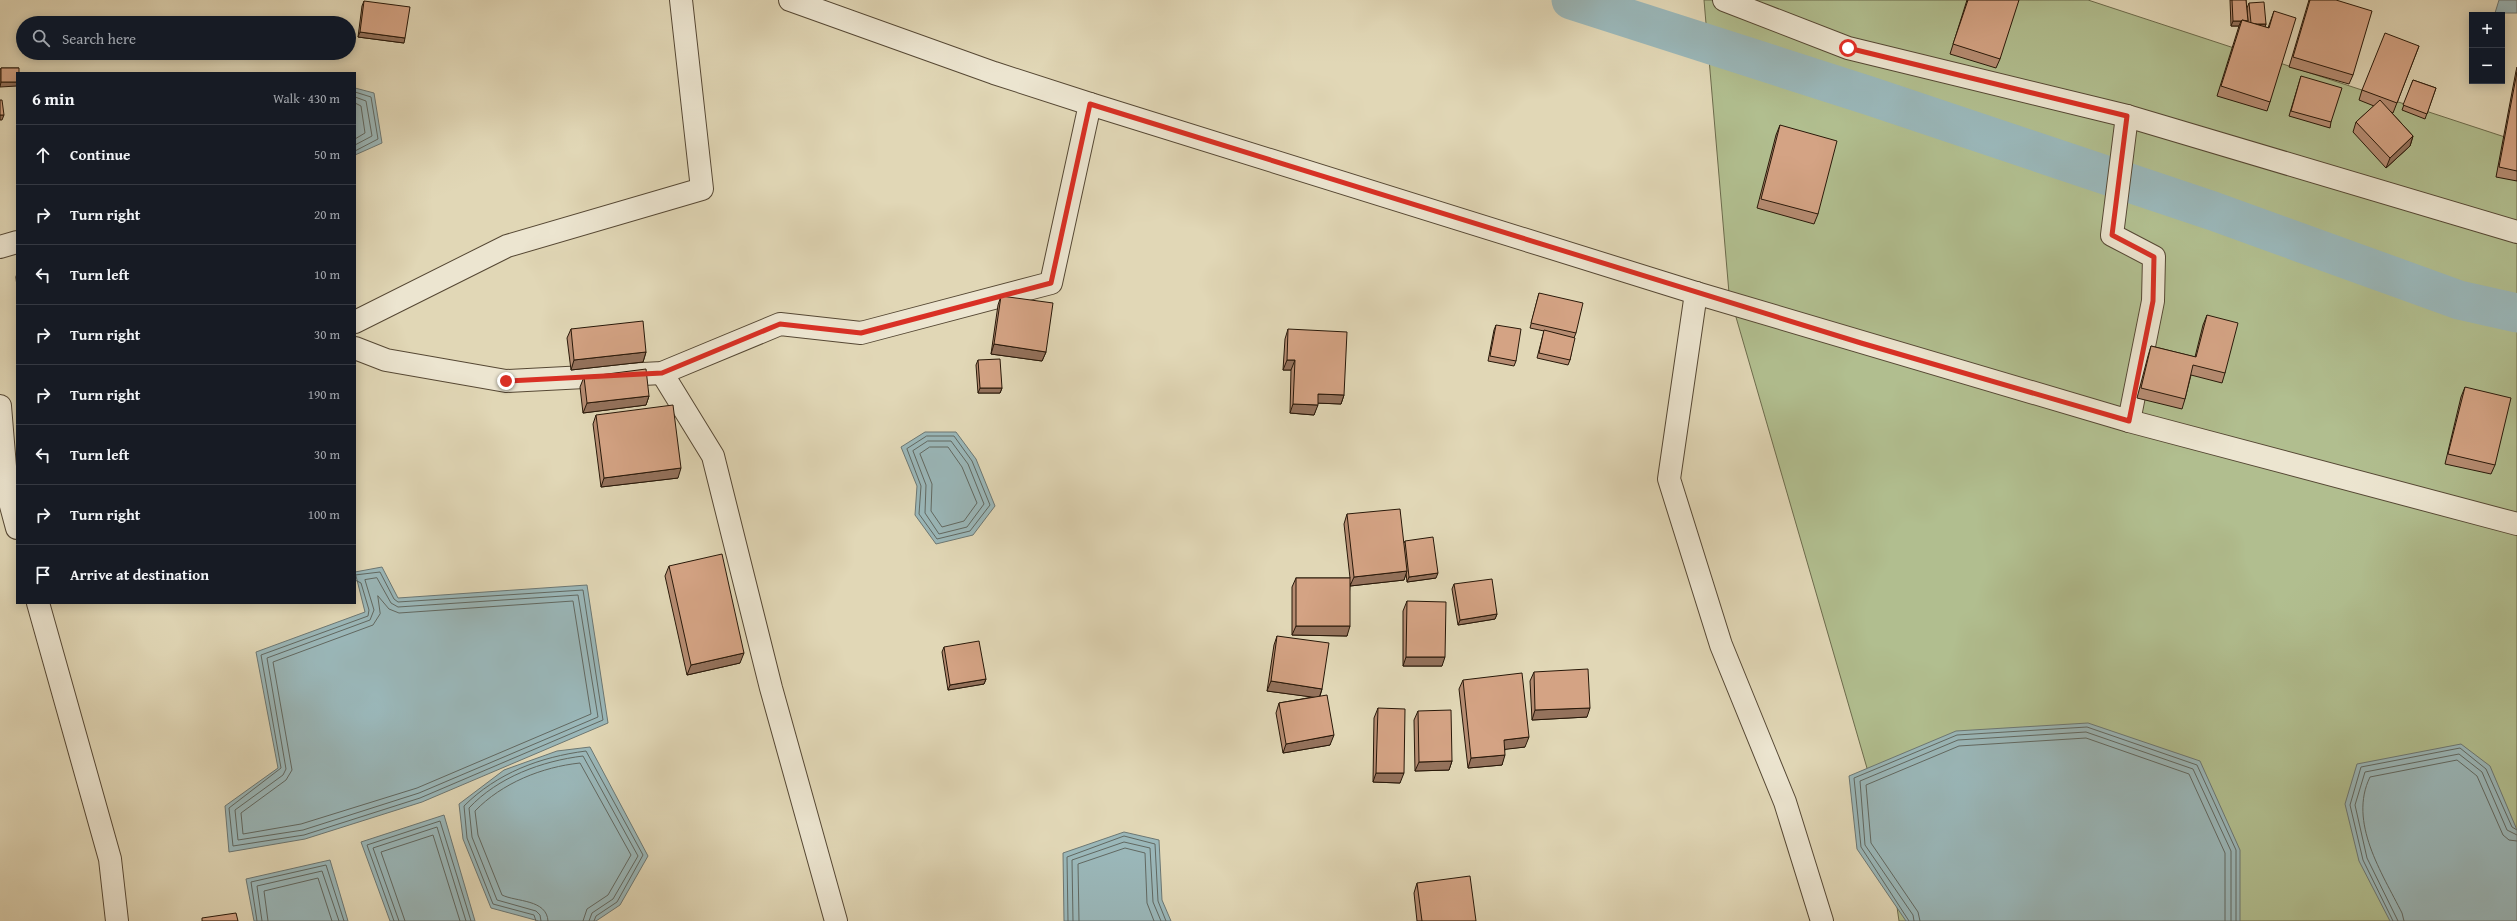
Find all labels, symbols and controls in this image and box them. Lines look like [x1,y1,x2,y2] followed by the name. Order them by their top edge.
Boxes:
[2469,12,2505,84] map controls
[2469,12,2505,48] button: +
[16,16,356,60] search box
[30,27,52,49] icon: search
[62,28,136,49] text: Search here
[1839,39,1857,57] route start
[2469,48,2505,84] button: −
[32,86,74,111] text: 6 min
[273,89,340,108] text: Walk · 430 m
[32,144,54,166] icon: ahead
[70,144,131,165] text: Continue
[314,145,340,164] text: 50 m
[32,204,54,226] icon: right
[70,204,141,225] text: Turn right
[314,205,340,224] text: 20 m
[32,264,54,286] icon: left
[70,264,129,285] text: Turn left
[314,265,340,284] text: 10 m
[32,324,54,346] icon: right
[70,324,141,345] text: Turn right
[314,325,340,344] text: 30 m
[497,372,515,390] route end
[32,384,54,406] icon: right
[70,384,141,405] text: Turn right
[308,385,340,404] text: 190 m
[32,444,54,466] icon: left
[70,444,129,465] text: Turn left
[314,445,340,464] text: 30 m
[32,504,54,526] icon: right
[70,504,141,525] text: Turn right
[308,505,340,524] text: 100 m
[32,564,54,586] icon: arrive
[70,564,209,585] text: Arrive at destination

